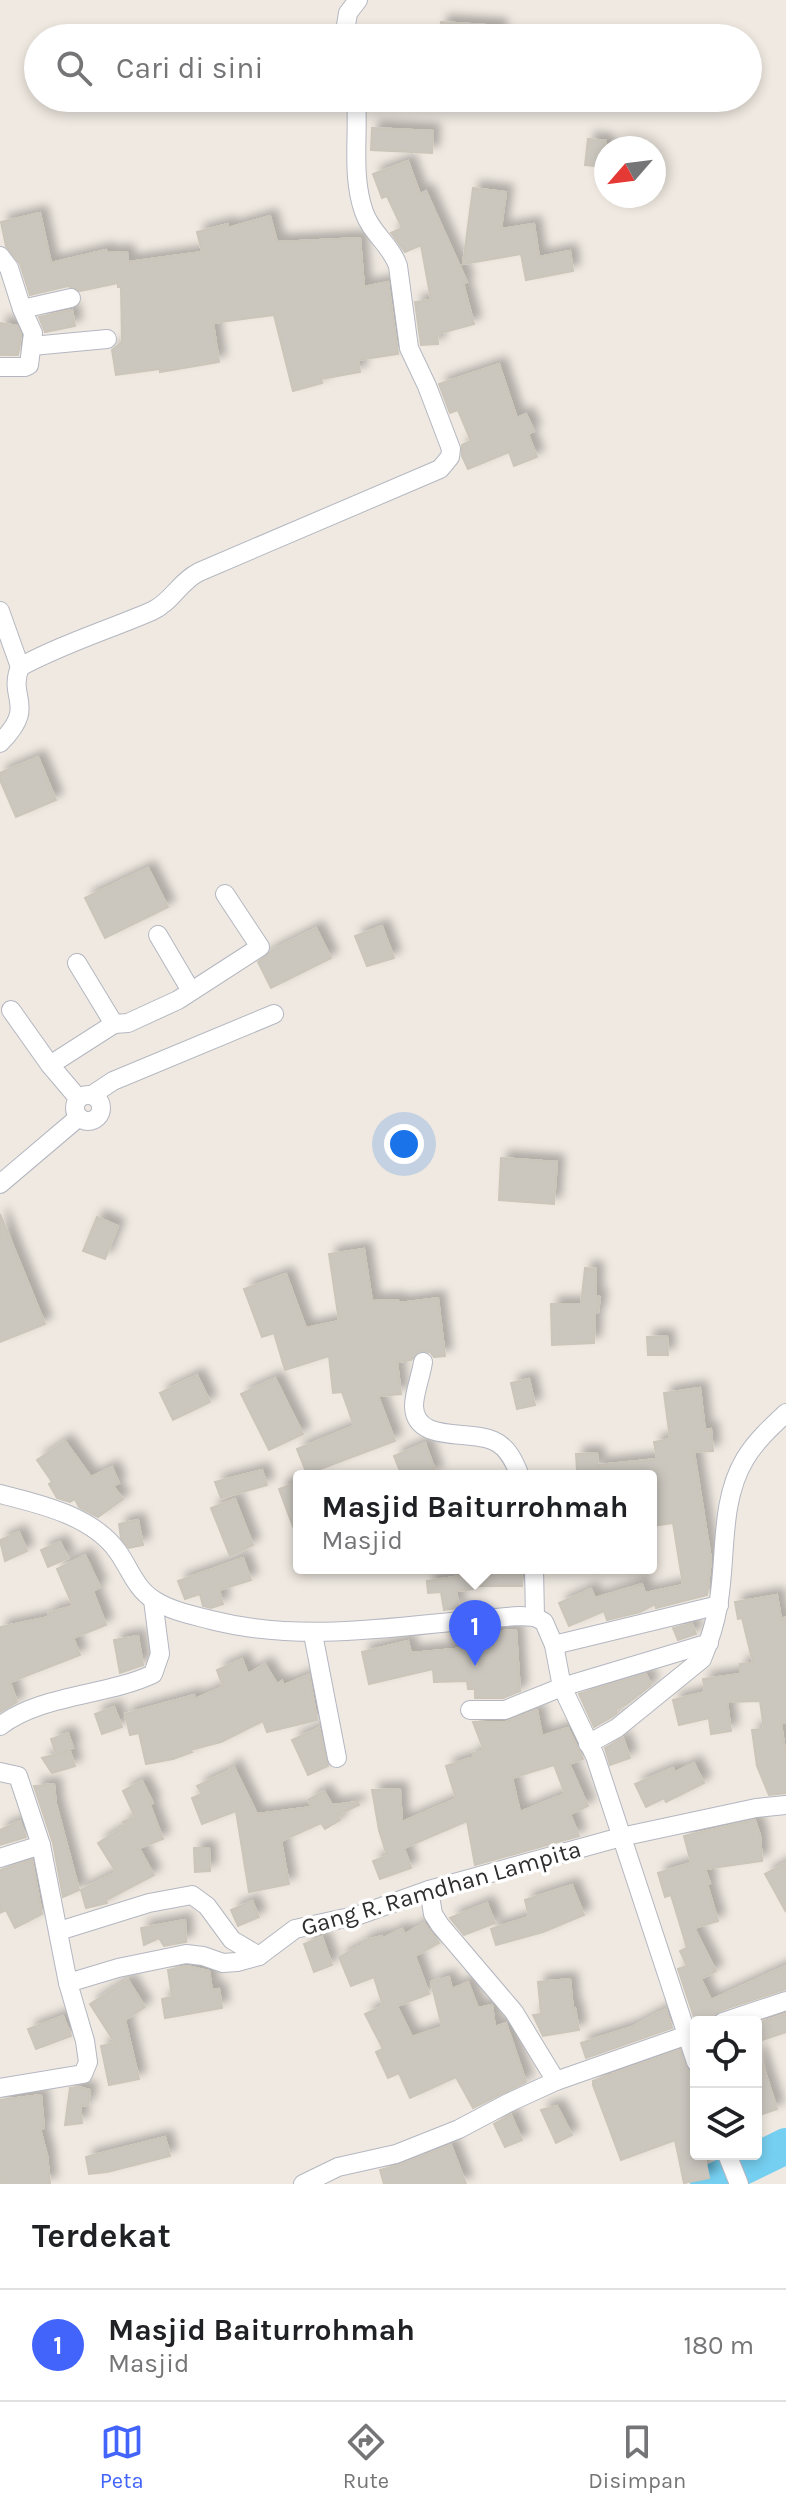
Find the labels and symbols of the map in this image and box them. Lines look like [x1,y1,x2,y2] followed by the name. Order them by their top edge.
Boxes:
[594,136,666,208] north arrow
[384,1124,424,1164] your location
[449,1600,501,1666] pin: 1
[298,1835,584,1941] street label: Gang R. Ramdhan Lampita

